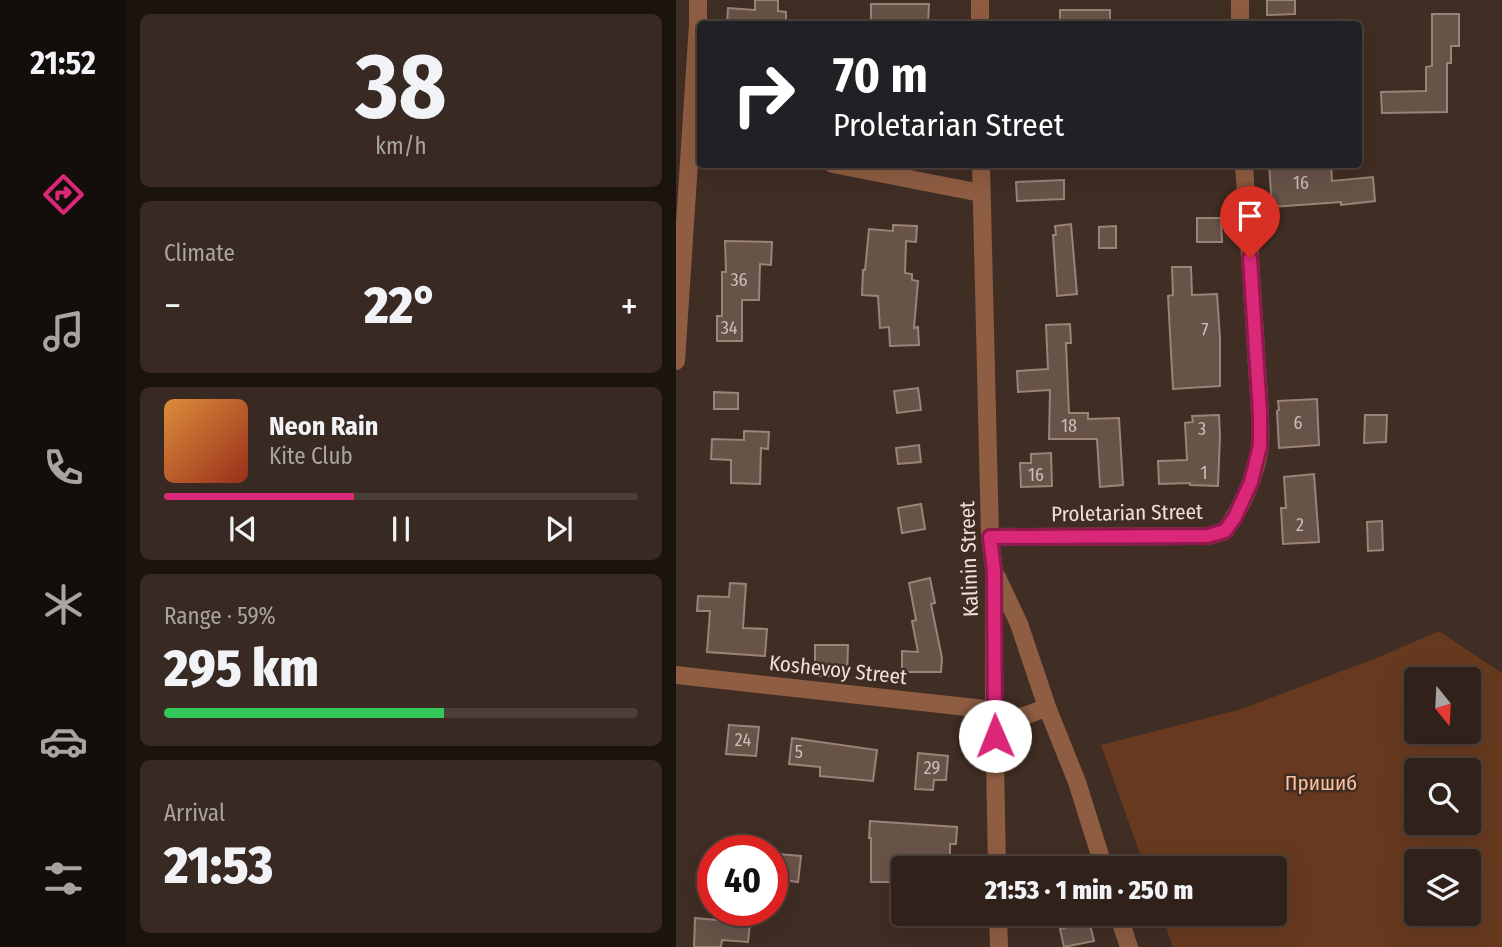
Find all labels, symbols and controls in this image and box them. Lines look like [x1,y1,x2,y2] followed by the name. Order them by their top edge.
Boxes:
[355,32,447,141] text: 38
[30,44,96,82] text: 21:52
[833,46,928,105] text: 70 m
[718,49,809,140] icon: right
[833,106,1064,144] text: Proletarian Street
[375,132,427,160] text: km/h
[39,170,88,219] icon: directions
[1293,172,1309,194] house number: 16
[1220,186,1280,258] pin
[1231,197,1269,235] icon: arrive
[164,239,235,267] text: Climate
[730,269,748,291] house number: 36
[364,274,438,337] text: 22°
[164,283,181,329] text: −
[621,283,638,329] text: +
[39,307,88,356] icon: music
[721,317,738,339] house number: 34
[1201,319,1209,341] house number: 7
[269,411,378,442] text: Neon Rain
[1294,412,1303,434] house number: 6
[1061,415,1077,437] house number: 18
[1198,418,1206,440] house number: 3
[269,442,353,470] text: Kite Club
[39,443,88,492] icon: phone
[1200,462,1208,484] house number: 1
[1028,464,1044,486] house number: 16
[1051,499,1203,527] street label: Proletarian Street
[954,501,984,617] street label: Kalinin Street
[224,510,262,548] icon: previous
[382,510,420,548] icon: pause
[540,510,578,548] icon: next
[1296,514,1304,536] house number: 2
[39,580,88,629] icon: climate
[164,602,276,630] text: Range · 59%
[164,637,319,700] text: 295 km
[768,650,908,690] street label: Koshevoy Street
[1404,667,1481,744] north arrow
[1404,667,1481,926] map controls
[958,699,1032,773] position arrow
[39,717,88,766] icon: car
[735,729,751,751] house number: 24
[795,741,803,763] house number: 5
[924,757,940,779] house number: 29
[1404,758,1481,835] button: search
[1285,770,1357,796] park label: Пришиб
[164,799,225,827] text: Arrival
[164,834,273,897] text: 21:53
[697,835,788,926] speed limit sign: 40
[1404,849,1481,926] button: layers
[39,854,88,903] icon: filters
[985,875,1193,906] text: 21:53 · 1 min · 250 m

